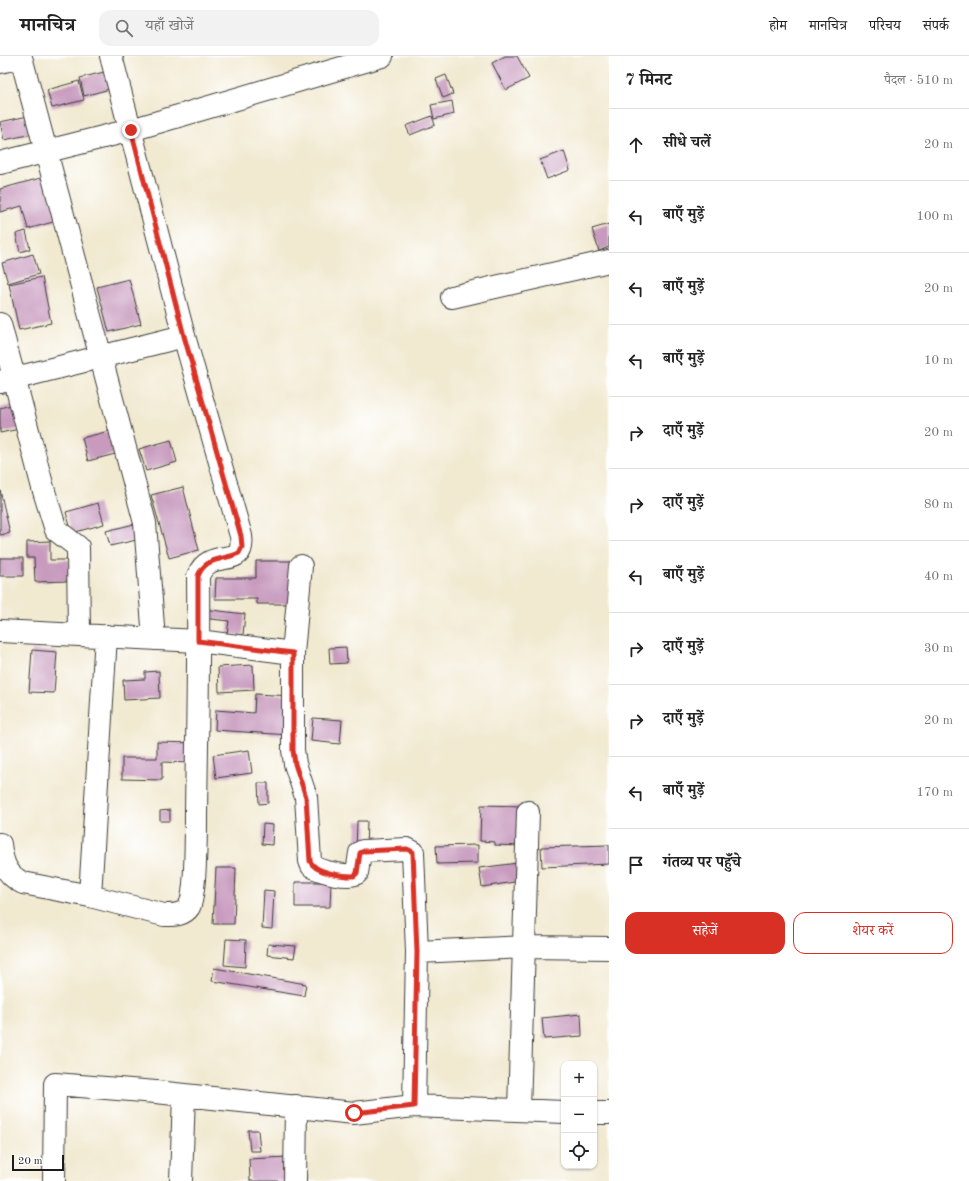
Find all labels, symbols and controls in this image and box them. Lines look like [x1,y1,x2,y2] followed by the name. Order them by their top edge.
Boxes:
[99,10,379,46] search box
[20,17,75,36] text: मानचित्र
[113,17,135,39] icon: search
[145,19,193,34] text: यहाँ खोजें
[769,19,787,33] text: होम
[809,19,847,33] text: मानचित्र
[869,19,901,33] text: परिचय
[923,19,949,33] text: संपर्क
[625,72,672,89] text: 7 मिनट
[884,74,953,87] text: पैदल · 510 m
[122,121,140,139] route end
[625,134,647,156] icon: ahead
[663,136,711,151] text: सीधे चलें
[924,138,953,151] text: 20 m
[625,206,647,228] icon: left
[663,208,704,223] text: बाएँ मुड़ें
[916,210,953,223] text: 100 m
[625,278,647,300] icon: left
[663,280,704,295] text: बाएँ मुड़ें
[924,282,953,295] text: 20 m
[625,350,647,372] icon: left
[663,352,704,367] text: बाएँ मुड़ें
[924,354,953,367] text: 10 m
[625,422,647,444] icon: right
[663,424,704,439] text: दाएँ मुड़ें
[924,426,953,439] text: 20 m
[625,494,647,516] icon: right
[663,496,704,511] text: दाएँ मुड़ें
[924,498,953,511] text: 80 m
[625,566,647,588] icon: left
[663,568,704,583] text: बाएँ मुड़ें
[924,570,953,583] text: 40 m
[625,638,647,660] icon: right
[663,640,704,655] text: दाएँ मुड़ें
[924,642,953,655] text: 30 m
[625,710,647,732] icon: right
[663,712,704,727] text: दाएँ मुड़ें
[924,714,953,727] text: 20 m
[625,782,647,804] icon: left
[663,784,704,799] text: बाएँ मुड़ें
[916,786,953,799] text: 170 m
[625,854,647,876] icon: arrive
[663,856,741,871] text: गंतव्य पर पहुँचे
[625,912,785,954] button: सहेजें
[793,912,953,954] button: शेयर करें
[561,1061,597,1169] map controls
[561,1061,597,1097] button: +
[561,1097,597,1133] button: −
[345,1104,363,1122] route start
[561,1133,597,1169] button: locate
[12,1153,64,1172] scale bar
[18,1156,43,1167] text: 20 m

